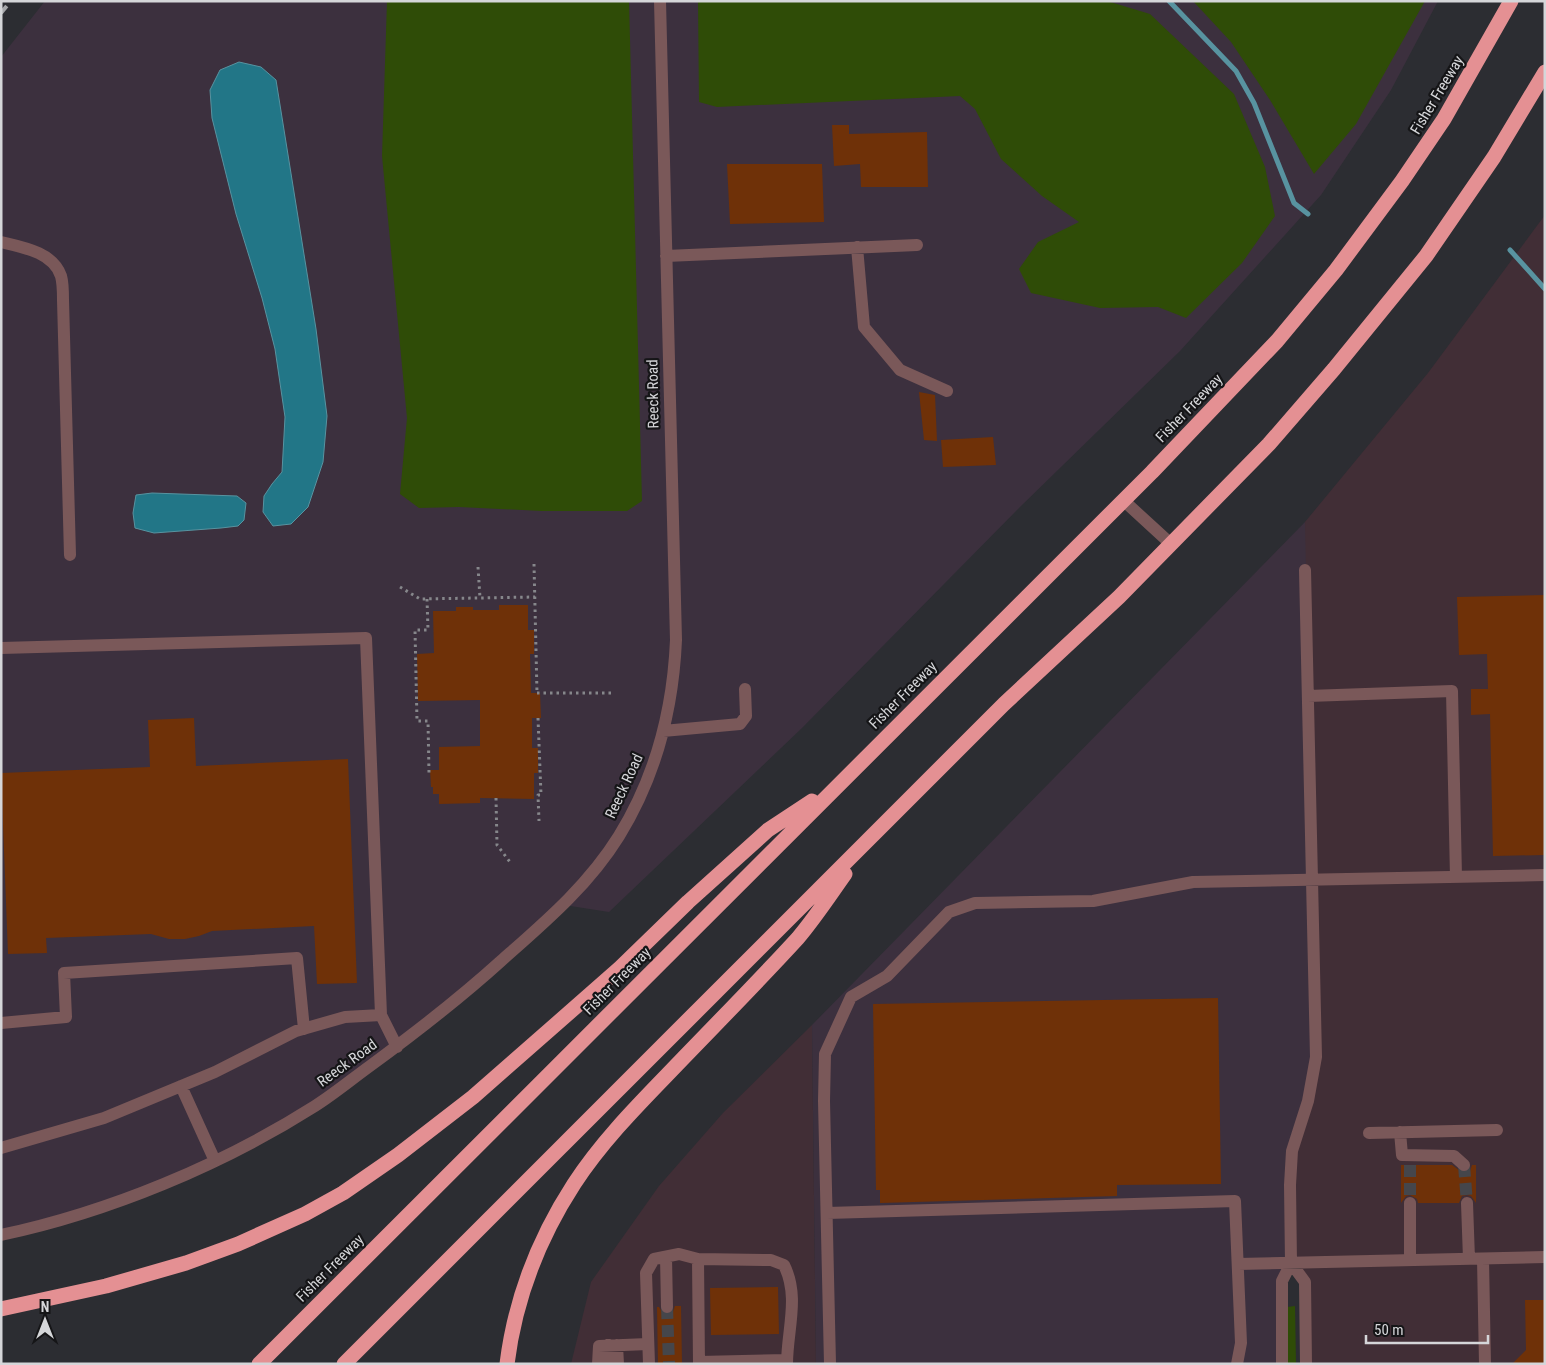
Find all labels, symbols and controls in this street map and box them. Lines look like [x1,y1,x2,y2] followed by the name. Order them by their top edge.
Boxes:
[1407,52,1467,138] street label: Fisher Freeway
[643,359,663,429] street label: Reeck Road
[1152,370,1226,446] street label: Fisher Freeway
[865,657,941,733] street label: Fisher Freeway
[601,751,647,821] street label: Reeck Road
[579,943,655,1019] street label: Fisher Freeway
[314,1035,380,1091] street label: Reeck Road
[292,1230,368,1306] street label: Fisher Freeway
[20,1295,70,1345] north arrow
[41,1299,49,1315] text: N
[1366,1312,1488,1344] scale bar
[1374,1321,1404,1339] text: 50 m

